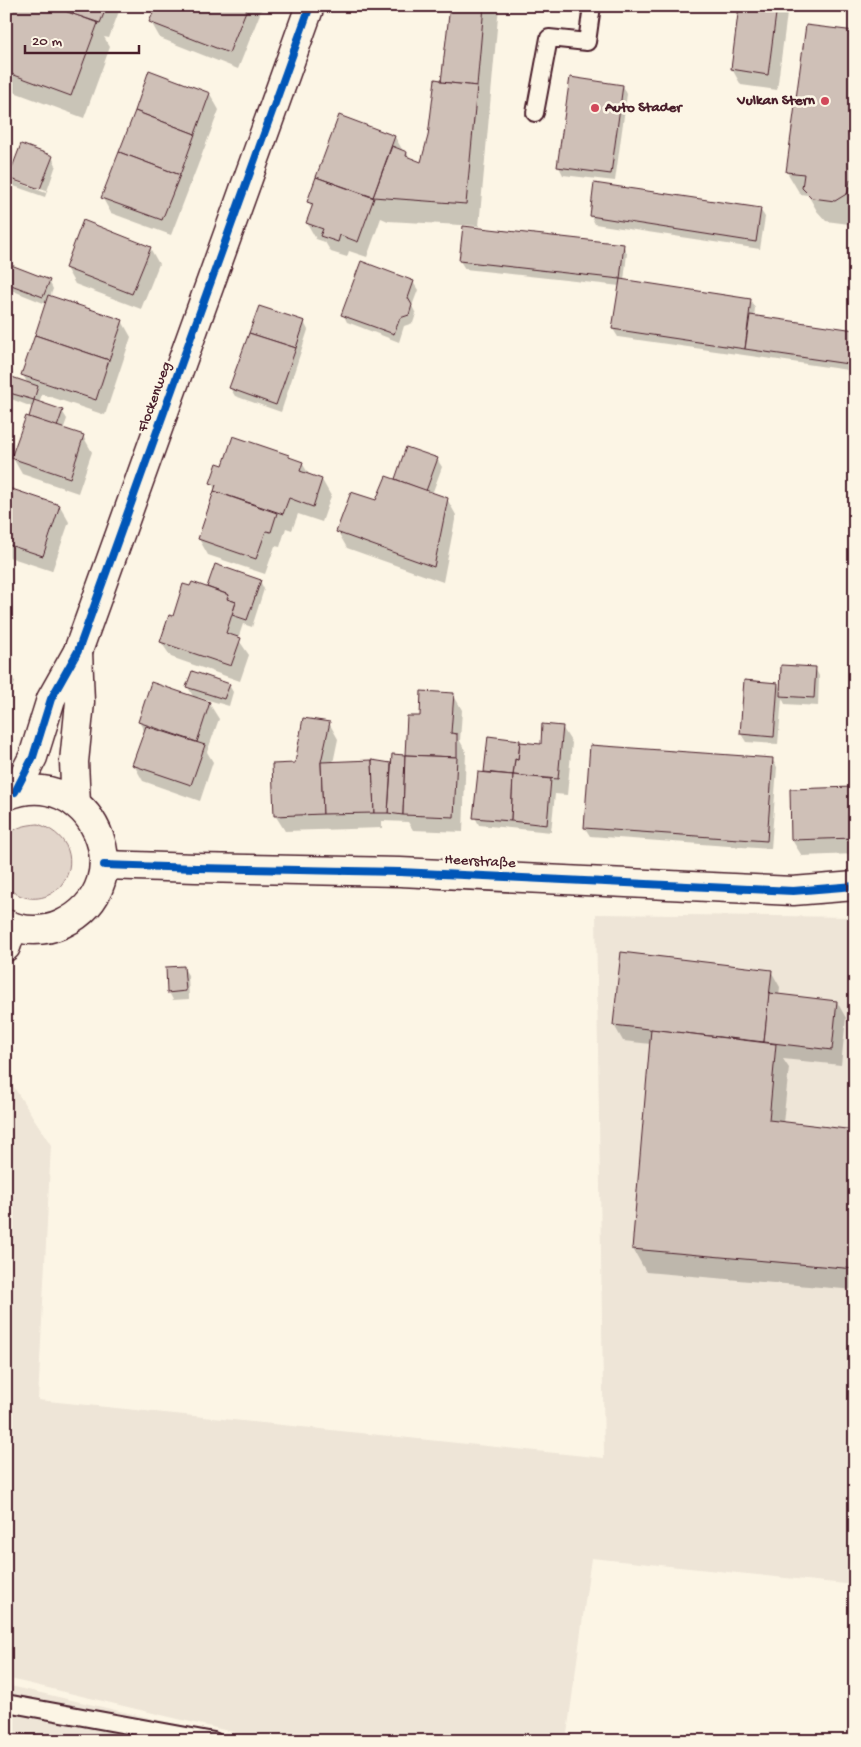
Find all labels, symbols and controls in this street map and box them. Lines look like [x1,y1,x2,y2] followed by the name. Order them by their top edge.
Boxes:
[25,22,139,54] scale bar
[32,33,62,51] text: 20 m
[736,92,816,110] place label: Vulkan Stern
[819,95,831,107] marker: Vulkan Stern
[604,99,683,117] place label: Auto Stader
[589,102,601,114] marker: Auto Stader
[134,359,176,435] street label: Flockenweg
[444,851,516,873] street label: Heerstraße

